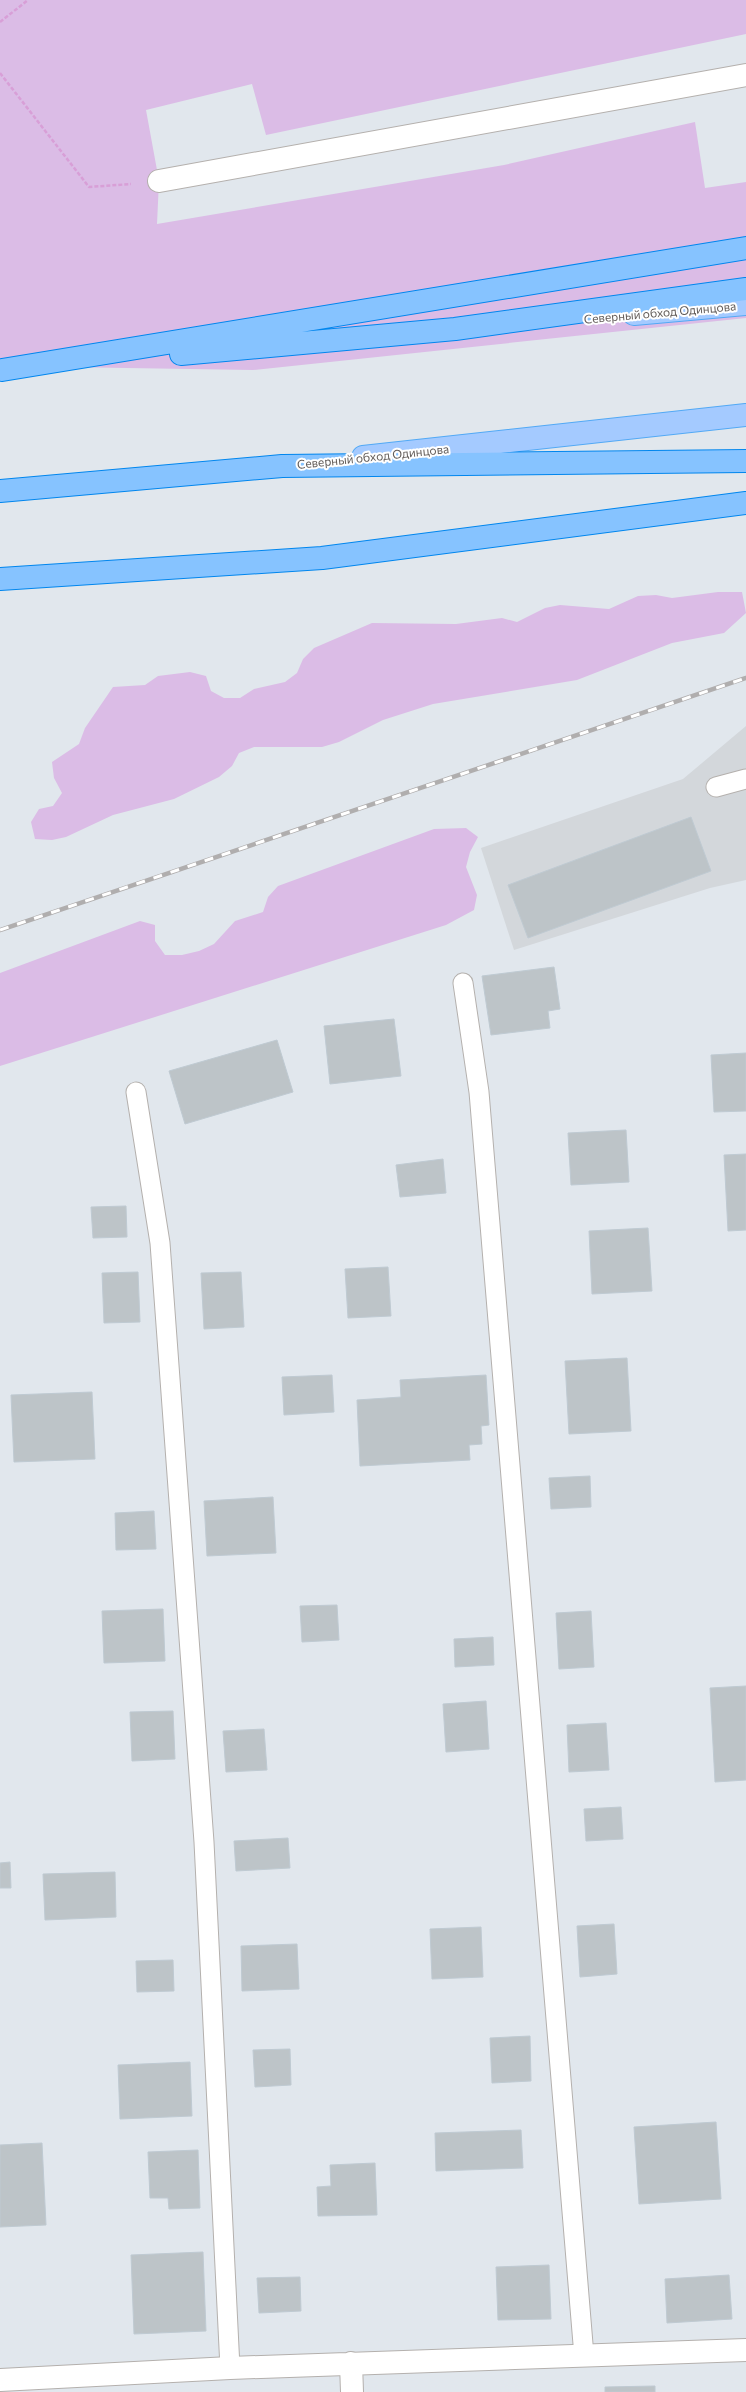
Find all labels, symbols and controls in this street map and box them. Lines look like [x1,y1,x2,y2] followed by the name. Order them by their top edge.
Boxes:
[583,298,737,326] street label: Северный обход Одинцова
[296,441,450,471] street label: Северный обход Одинцова

